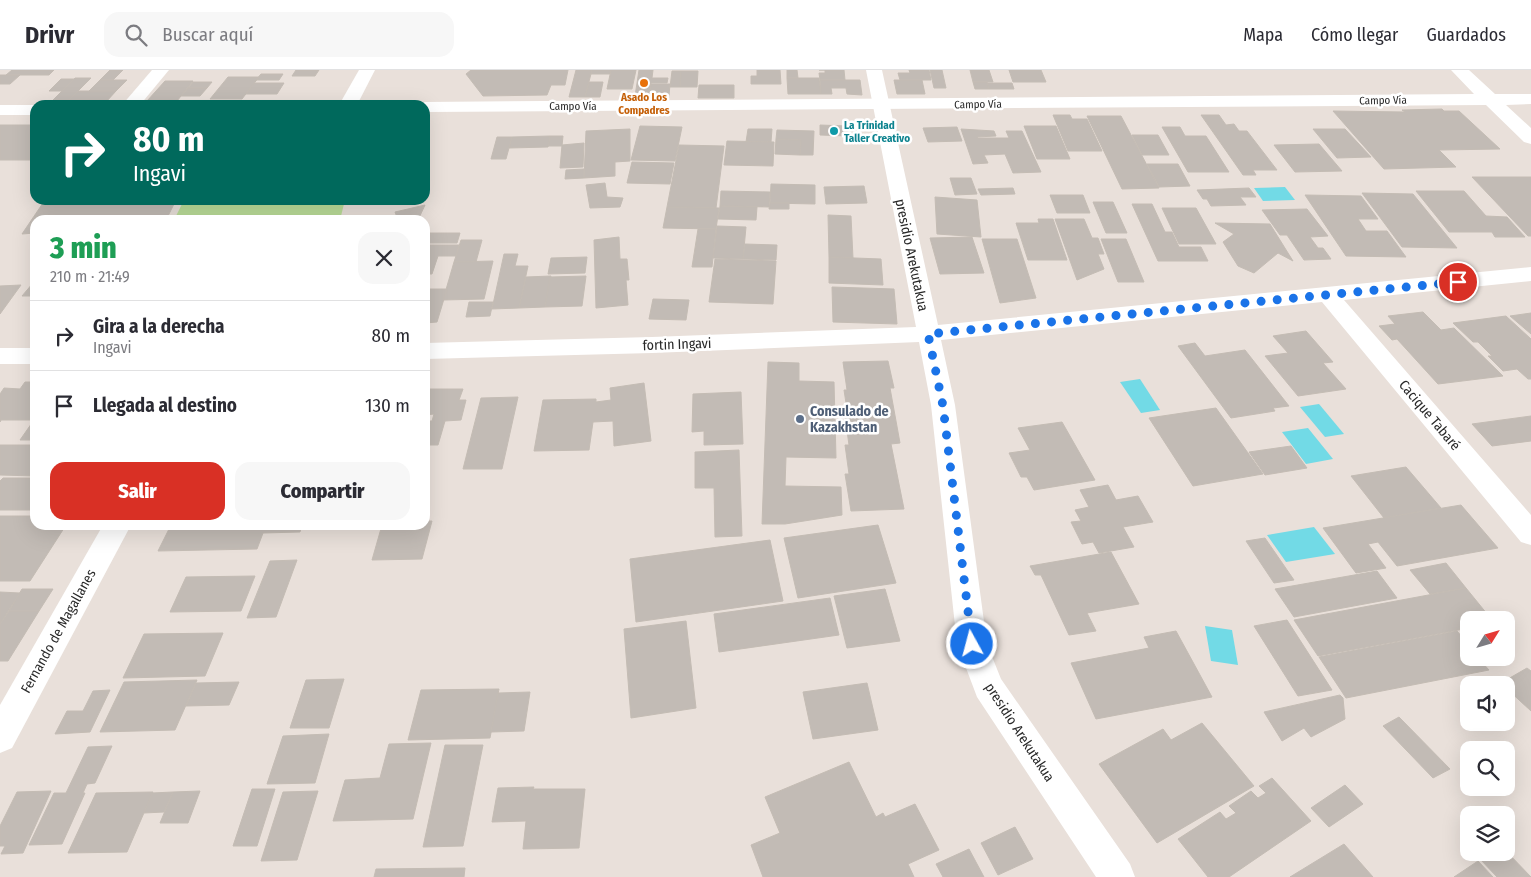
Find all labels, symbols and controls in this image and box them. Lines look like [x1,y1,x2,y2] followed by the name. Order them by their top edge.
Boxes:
[104,12,454,57] search box
[25,21,74,49] text: Drivr
[122,21,150,49] icon: search
[162,23,253,46] text: Buscar aquí
[1243,24,1283,46] text: Mapa
[1311,24,1398,46] text: Cómo llegar
[1426,24,1506,46] text: Guardados
[638,77,650,89] marker: Asado Los Compadres
[618,91,670,117] place label: Asado Los Compadres
[1359,94,1407,107] street label: Campo Vía
[954,98,1002,111] street label: Campo Vía
[549,100,597,113] street label: Campo Vía
[133,118,205,160] text: 80 m
[844,119,910,145] place label: La Trinidad Taller Creativo
[50,120,115,185] icon: right
[828,125,840,137] marker: La Trinidad Taller Creativo
[133,160,186,187] text: Ingavi
[891,197,932,313] street label: presidio Arekutakua
[50,230,117,266] text: 3 min
[358,232,410,284] button: close
[1437,261,1479,303] pin
[50,267,130,286] text: 210 m · 21:49
[1444,268,1472,296] icon: arrive
[93,315,225,338] text: Gira a la derecha
[50,322,78,350] icon: right
[372,324,410,347] text: 80 m
[642,335,712,354] street label: fortin Ingavi
[93,338,132,357] text: Ingavi
[1395,377,1464,454] street label: Cacique Tabaré
[50,392,78,420] icon: arrive
[93,394,237,417] text: Llegada al destino
[365,394,410,417] text: 130 m
[810,403,889,436] place label: Consulado de Kazakhstan
[794,413,806,425] marker: Consulado de Kazakhstan
[50,462,225,520] button: Salir
[235,462,410,520] button: Compartir
[17,566,100,696] street label: Fernando de Magallanes
[1460,611,1515,666] north arrow
[1460,611,1515,861] map controls
[945,617,997,669] position arrow
[1460,676,1515,731] button: sound
[981,680,1058,785] street label: presidio Arekutakua
[1460,741,1515,796] button: search
[1460,806,1515,861] button: layers

